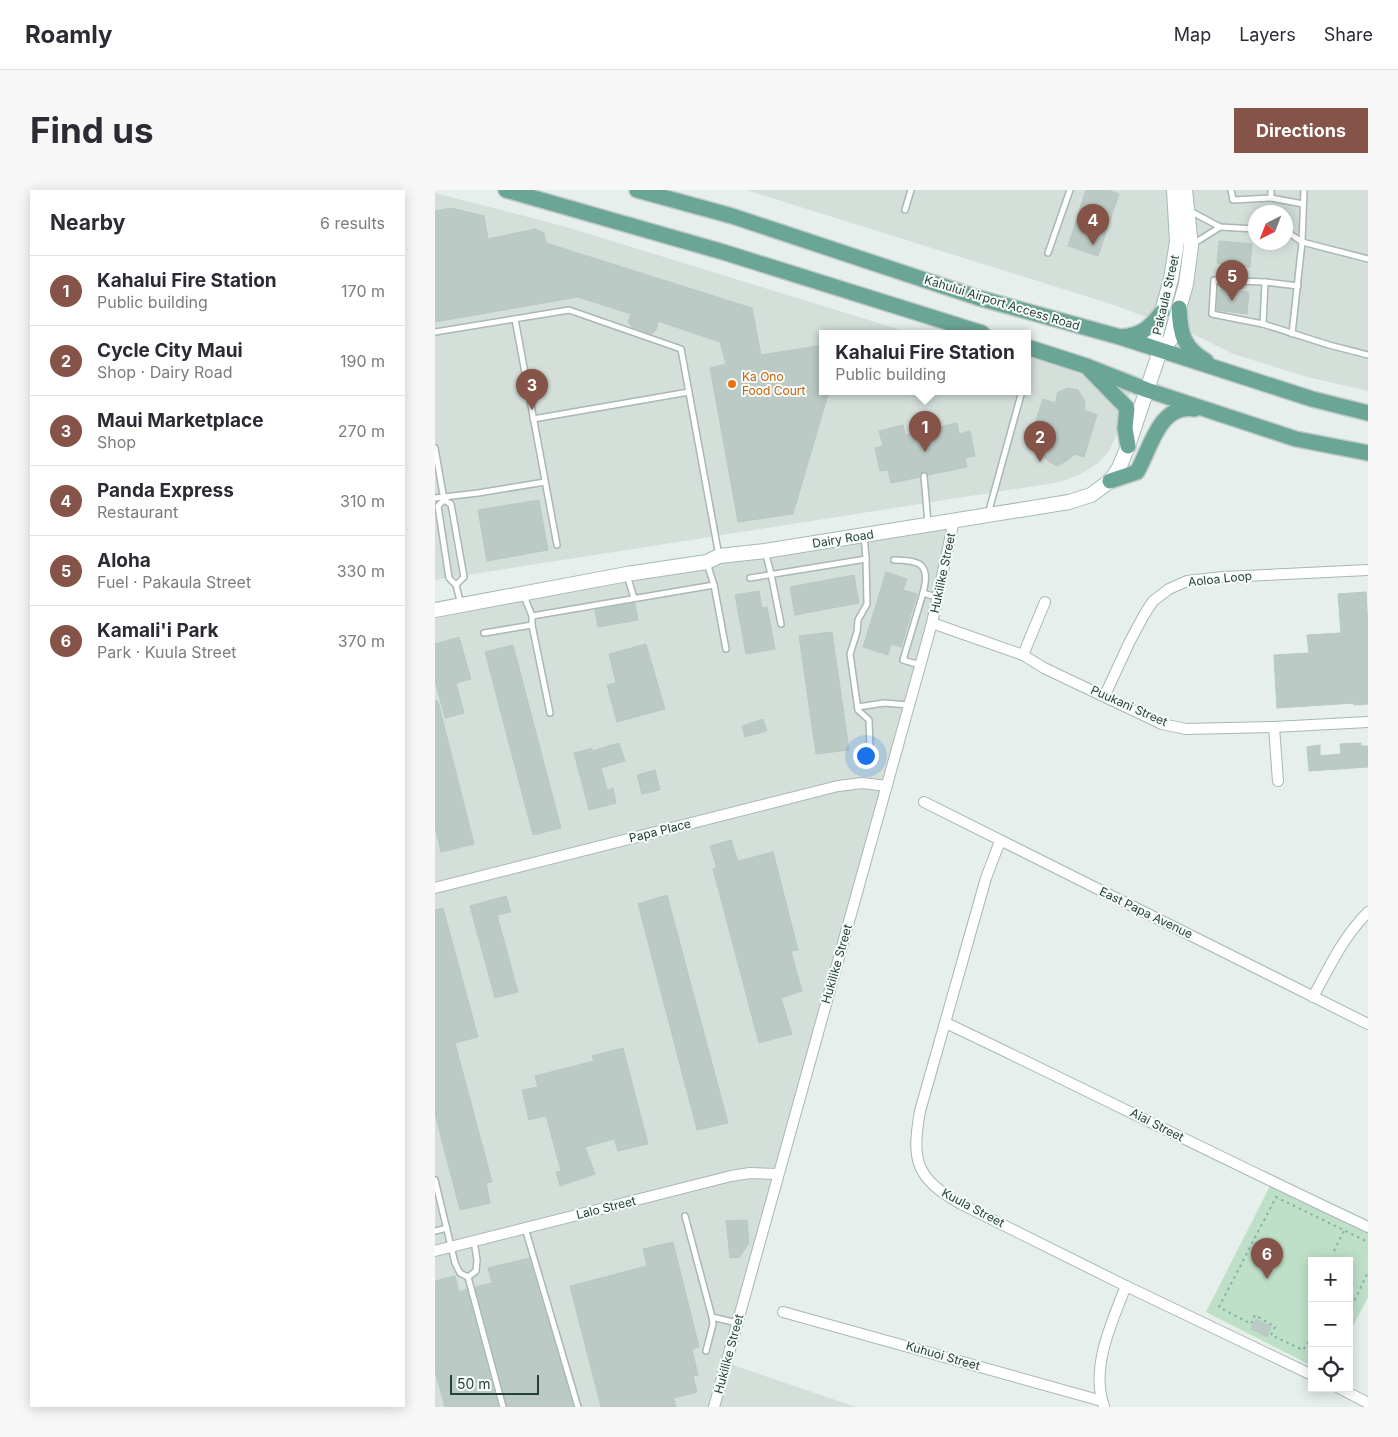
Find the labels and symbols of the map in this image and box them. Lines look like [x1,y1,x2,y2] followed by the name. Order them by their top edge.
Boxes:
[1077,204,1109,245] pin: 4
[1248,205,1293,250] north arrow
[1149,253,1182,336] street label: Pakaula Street
[1216,260,1248,301] pin: 5
[923,272,1082,333] street label: Kahului Airport Access Road
[516,369,548,410] pin: 3
[742,369,805,398] place label: Ka Ono Food Court
[726,378,738,390] marker: Ka Ono Food Court
[909,411,941,452] pin: 1
[1024,421,1056,462] pin: 2
[811,526,875,551] street label: Dairy Road
[927,531,958,614] street label: Hukilike Street
[1187,568,1253,589] street label: Aoloa Loop
[1089,682,1170,729] street label: Puukani Street
[853,743,879,769] your location
[627,816,692,845] street label: Papa Place
[1097,884,1195,942] street label: East Papa Avenue
[818,922,855,1005] street label: Hukilike Street
[1128,1105,1187,1144] street label: Aiai Street
[939,1185,1007,1230] street label: Kuula Street
[575,1193,637,1222] street label: Lalo Street
[1251,1238,1283,1279] pin: 6
[711,1312,746,1395] street label: Hukilike Street
[904,1338,982,1373] street label: Kuhuoi Street
[450,1372,539,1395] scale bar

